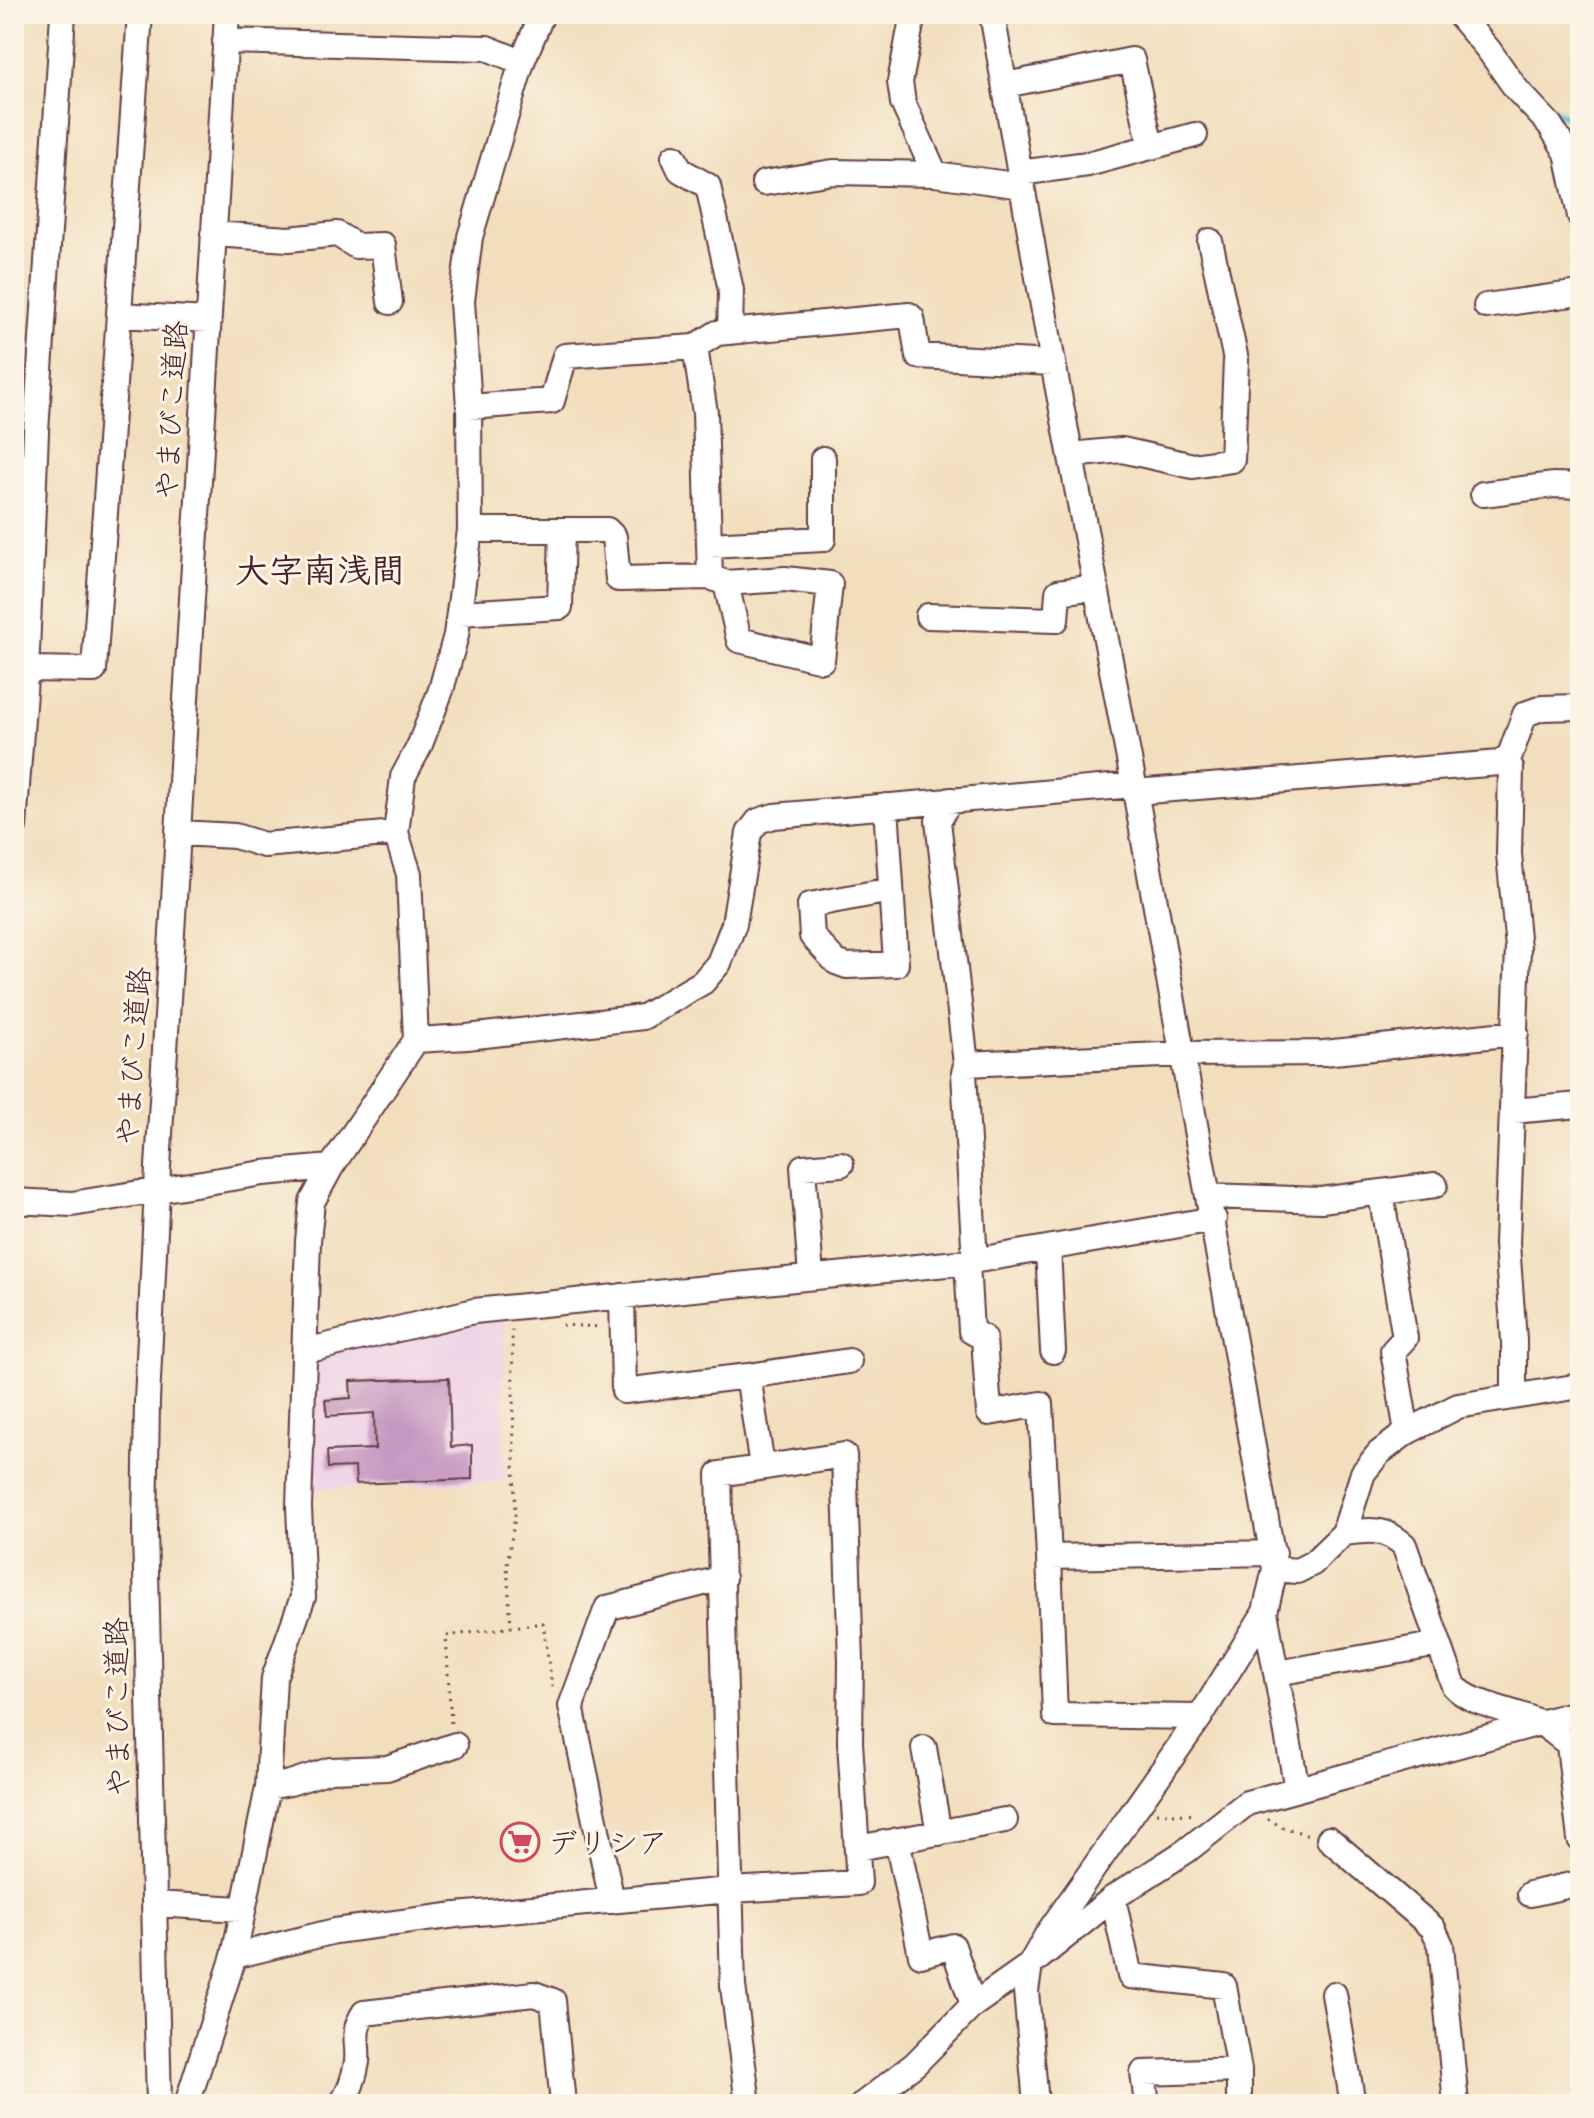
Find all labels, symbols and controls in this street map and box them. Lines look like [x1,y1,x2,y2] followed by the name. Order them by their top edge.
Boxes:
[148,319,194,501] street label: やまびこ道路
[235,550,405,591] district label: 大字南浅間
[108,965,158,1147] street label: やまびこ道路
[97,1617,137,1797] street label: やまびこ道路
[499,1821,541,1863] supermarket icon: デリシア
[548,1824,668,1861] place label: デリシア

